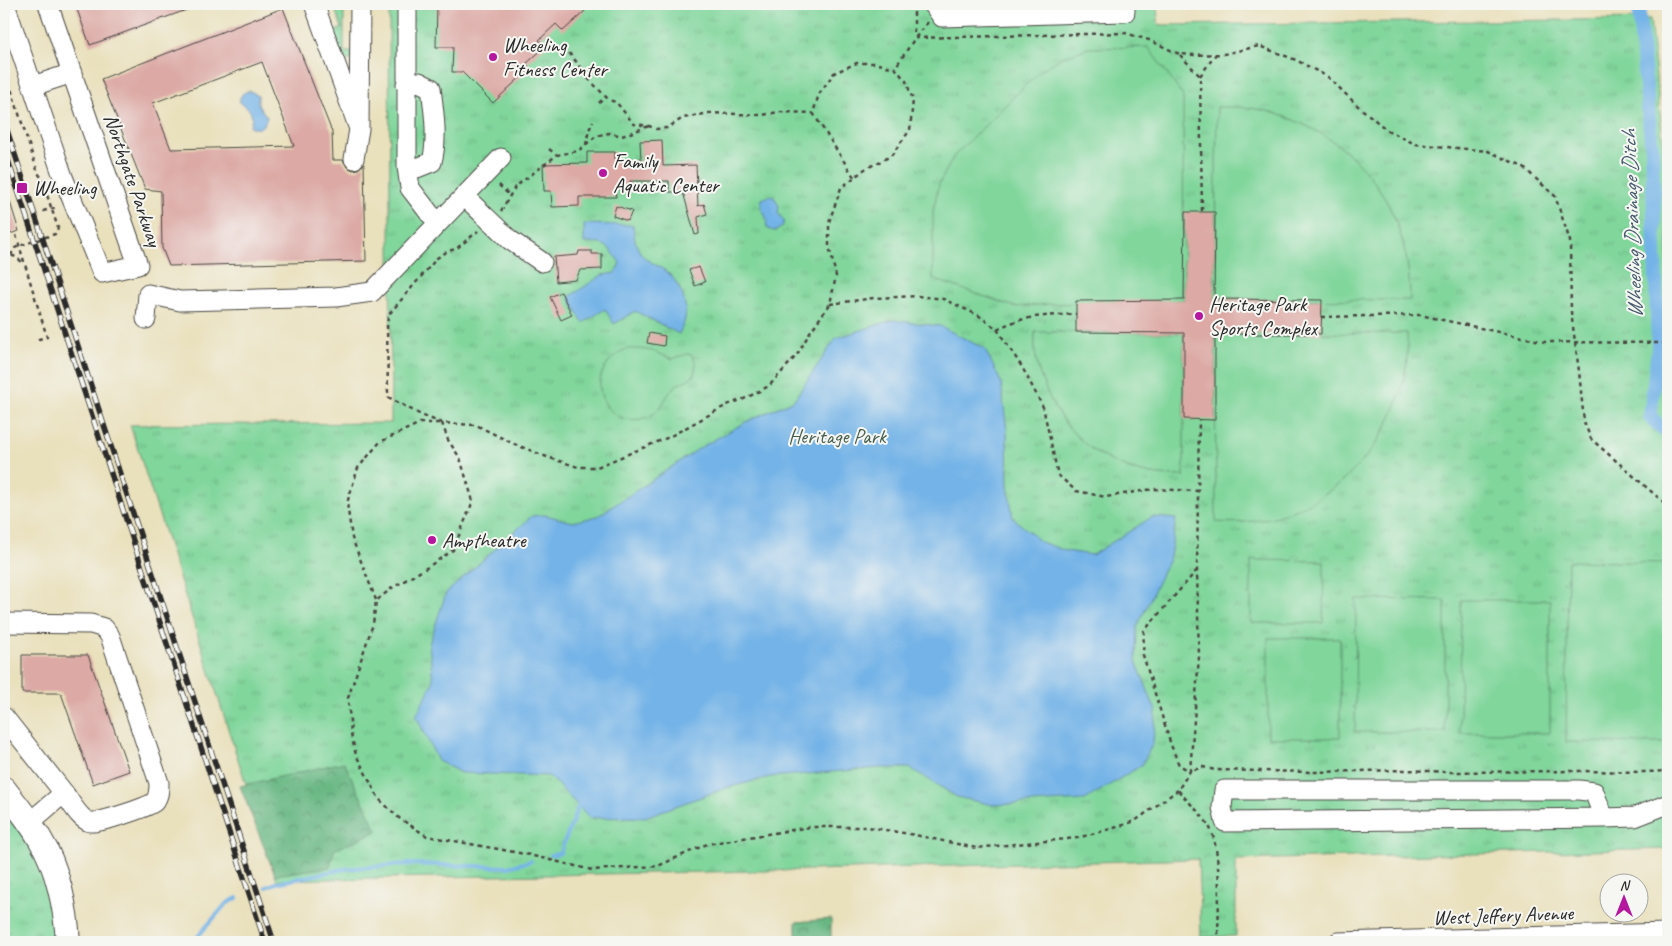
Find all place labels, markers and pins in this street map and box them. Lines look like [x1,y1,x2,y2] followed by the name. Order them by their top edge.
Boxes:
[503,32,609,82] place label: Wheeling Fitness Center
[487,51,499,63] marker: Wheeling Fitness Center
[613,148,720,198] place label: Family Aquatic Center
[597,167,609,179] marker: Family Aquatic Center
[33,175,98,201] place label: Wheeling
[15,181,29,195] marker: Wheeling
[1209,291,1319,341] place label: Heritage Park Sports Complex
[1193,310,1205,322] marker: Heritage Park Sports Complex
[442,527,527,553] place label: Amptheatre
[426,534,438,546] marker: Amptheatre

